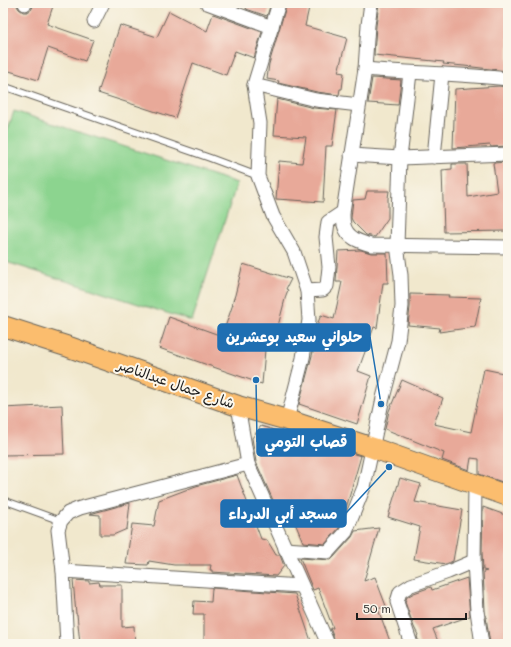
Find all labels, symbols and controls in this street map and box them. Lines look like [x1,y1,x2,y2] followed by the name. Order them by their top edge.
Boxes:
[218,324,370,351] callout: حلواني سعيد بوعشرين
[226,326,363,351] text: حلواني سعيد بوعشرين
[114,354,237,413] street label: شارع جمال عبدالناصر
[257,429,355,456] callout: قصاب التومي
[265,431,347,456] text: قصاب التومي
[221,500,346,527] callout: مسجد أبي الدرداء
[229,503,337,528] text: مسجد أبي الدرداء
[357,595,466,621] scale bar
[363,600,391,616] text: 50 m

